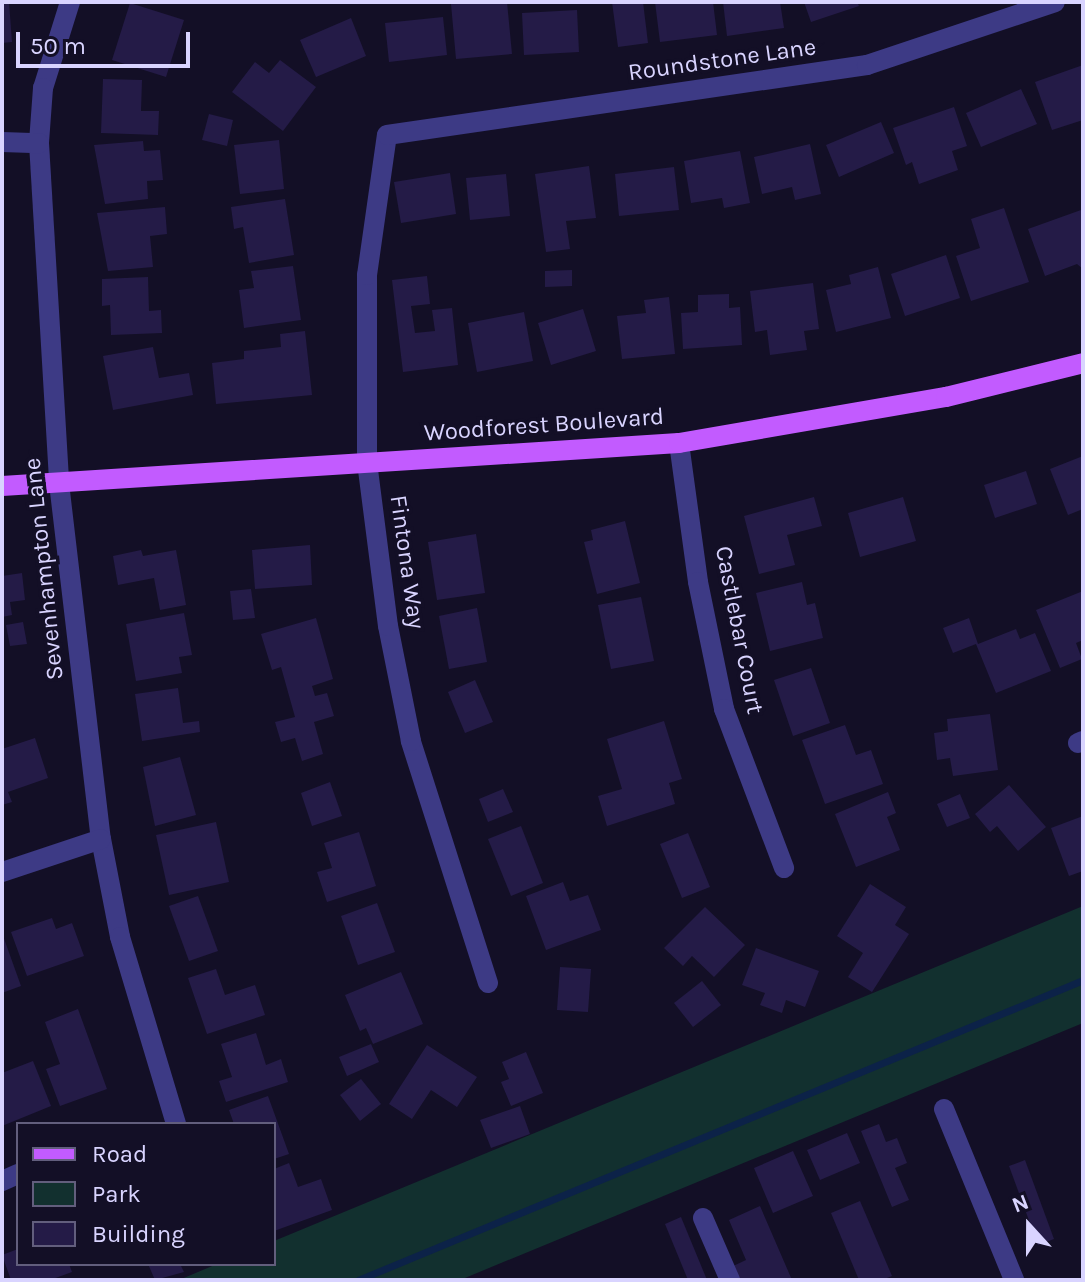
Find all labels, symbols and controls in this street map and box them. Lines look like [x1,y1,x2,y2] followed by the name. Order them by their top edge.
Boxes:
[20,16,194,66] scale bar
[30,32,86,60] text: 50 m
[626,33,818,87] street label: Roundstone Lane
[423,402,665,448] street label: Woodforest Boulevard
[18,456,70,682] street label: Sevenhampton Lane
[383,493,431,631] street label: Fintona Way
[709,544,769,716] street label: Castlebar Court
[16,1122,276,1266] legend
[92,1140,147,1168] text: Road
[92,1180,141,1208] text: Park
[989,1186,1069,1266] north arrow
[1008,1189,1032,1219] text: N
[92,1220,185,1248] text: Building

